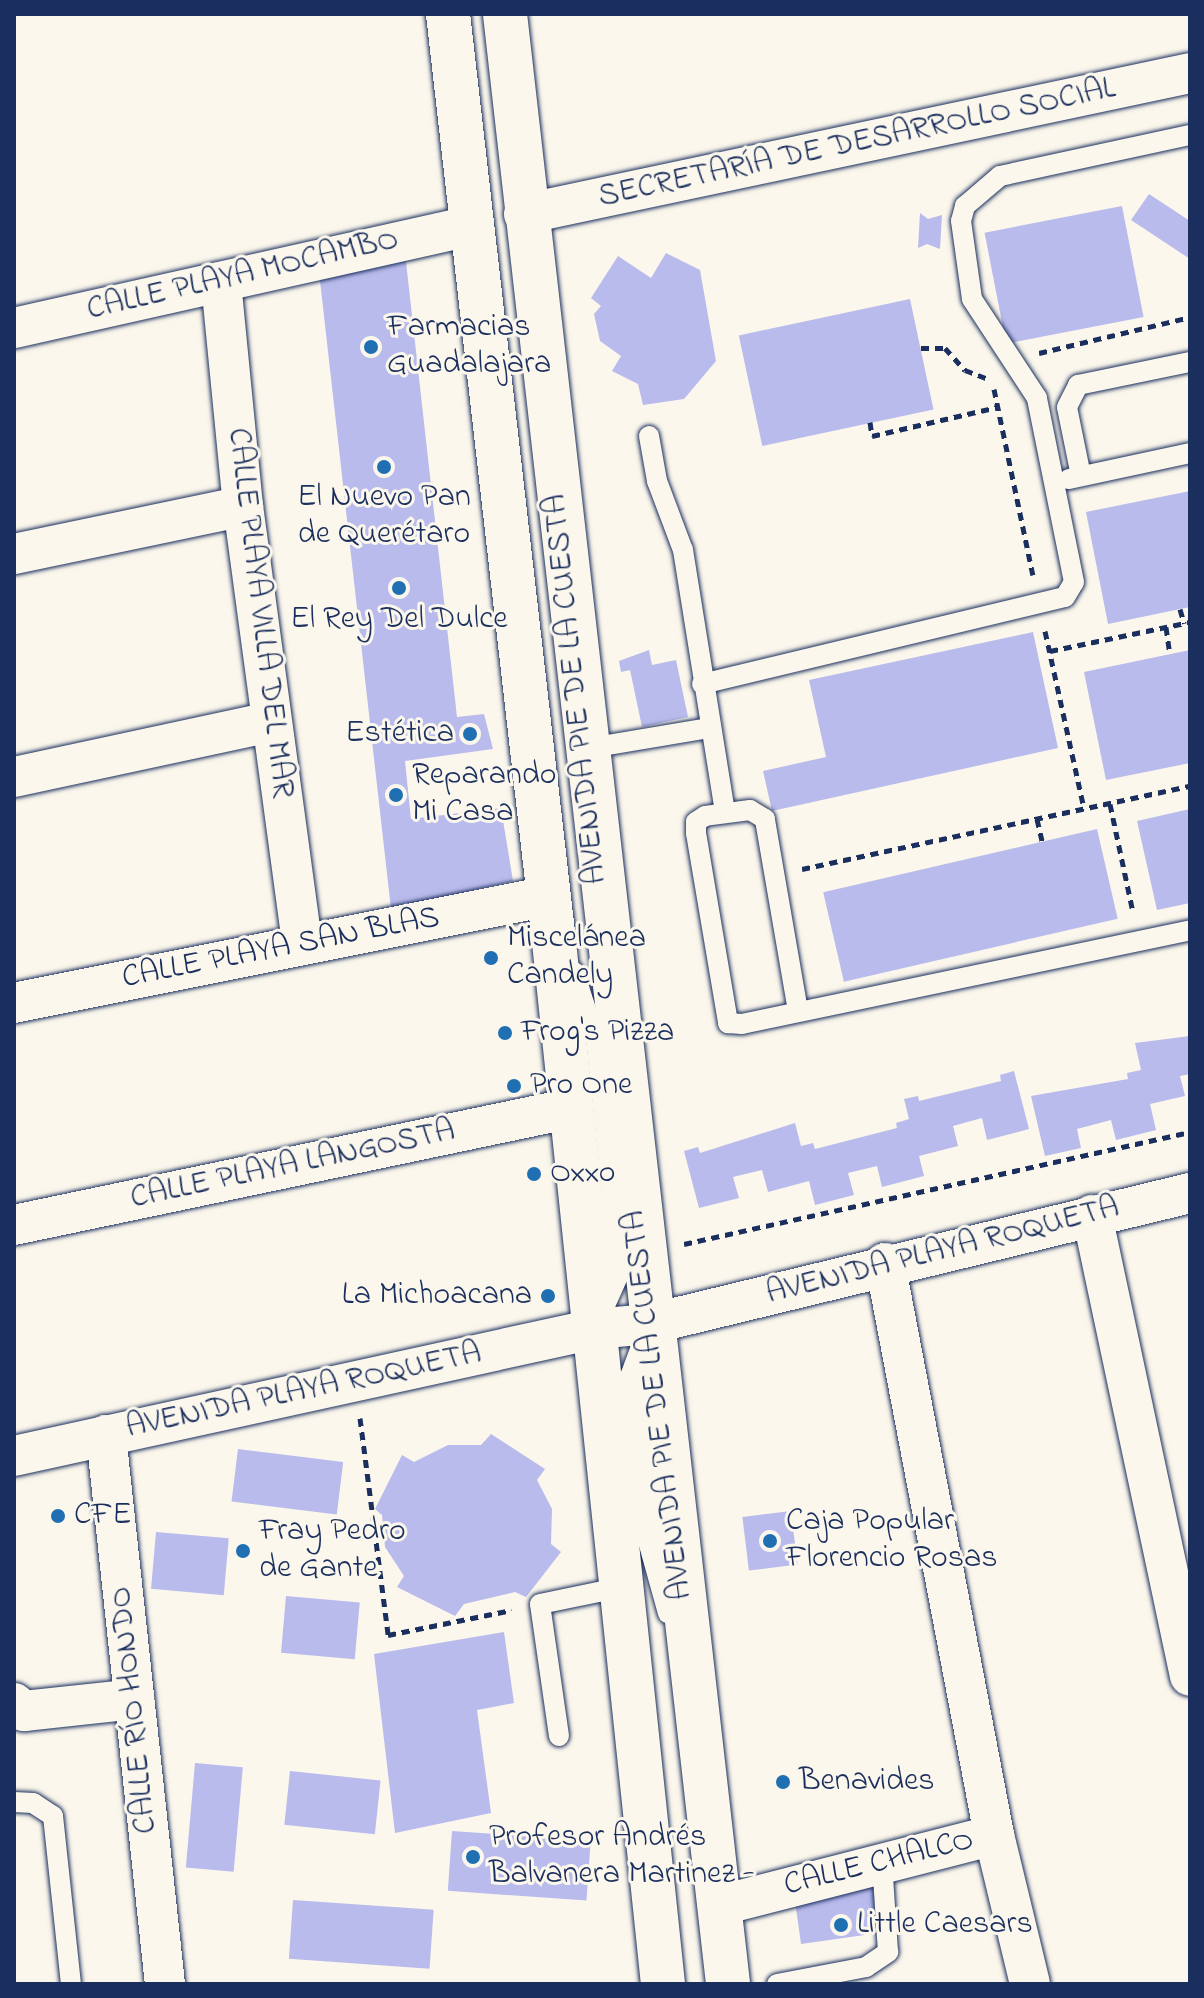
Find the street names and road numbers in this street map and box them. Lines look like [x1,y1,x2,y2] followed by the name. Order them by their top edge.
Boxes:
[595,70,1119,218] street label: SECRETARÍA DE DESARROLLO SOCIAL
[83,221,403,331] street label: CALLE PLAYA MOCAMBO
[217,426,301,800] street label: CALLE PLAYA VILLA DEL MAR
[537,492,617,886] street label: AVENIDA PIE DE LA CUESTA
[119,899,443,999] street label: CALLE PLAYA SAN BLAS
[127,1113,459,1219] street label: CALLE PLAYA LANGOSTA
[763,1190,1123,1314] street label: AVENIDA PLAYA ROQUETA
[616,1208,702,1602] street label: AVENIDA PIE DE LA CUESTA
[123,1336,485,1448] street label: AVENIDA PLAYA ROQUETA
[103,1585,167,1835] street label: CALLE RÍO HONDO
[780,1822,978,1906] street label: CALLE CHALCO

